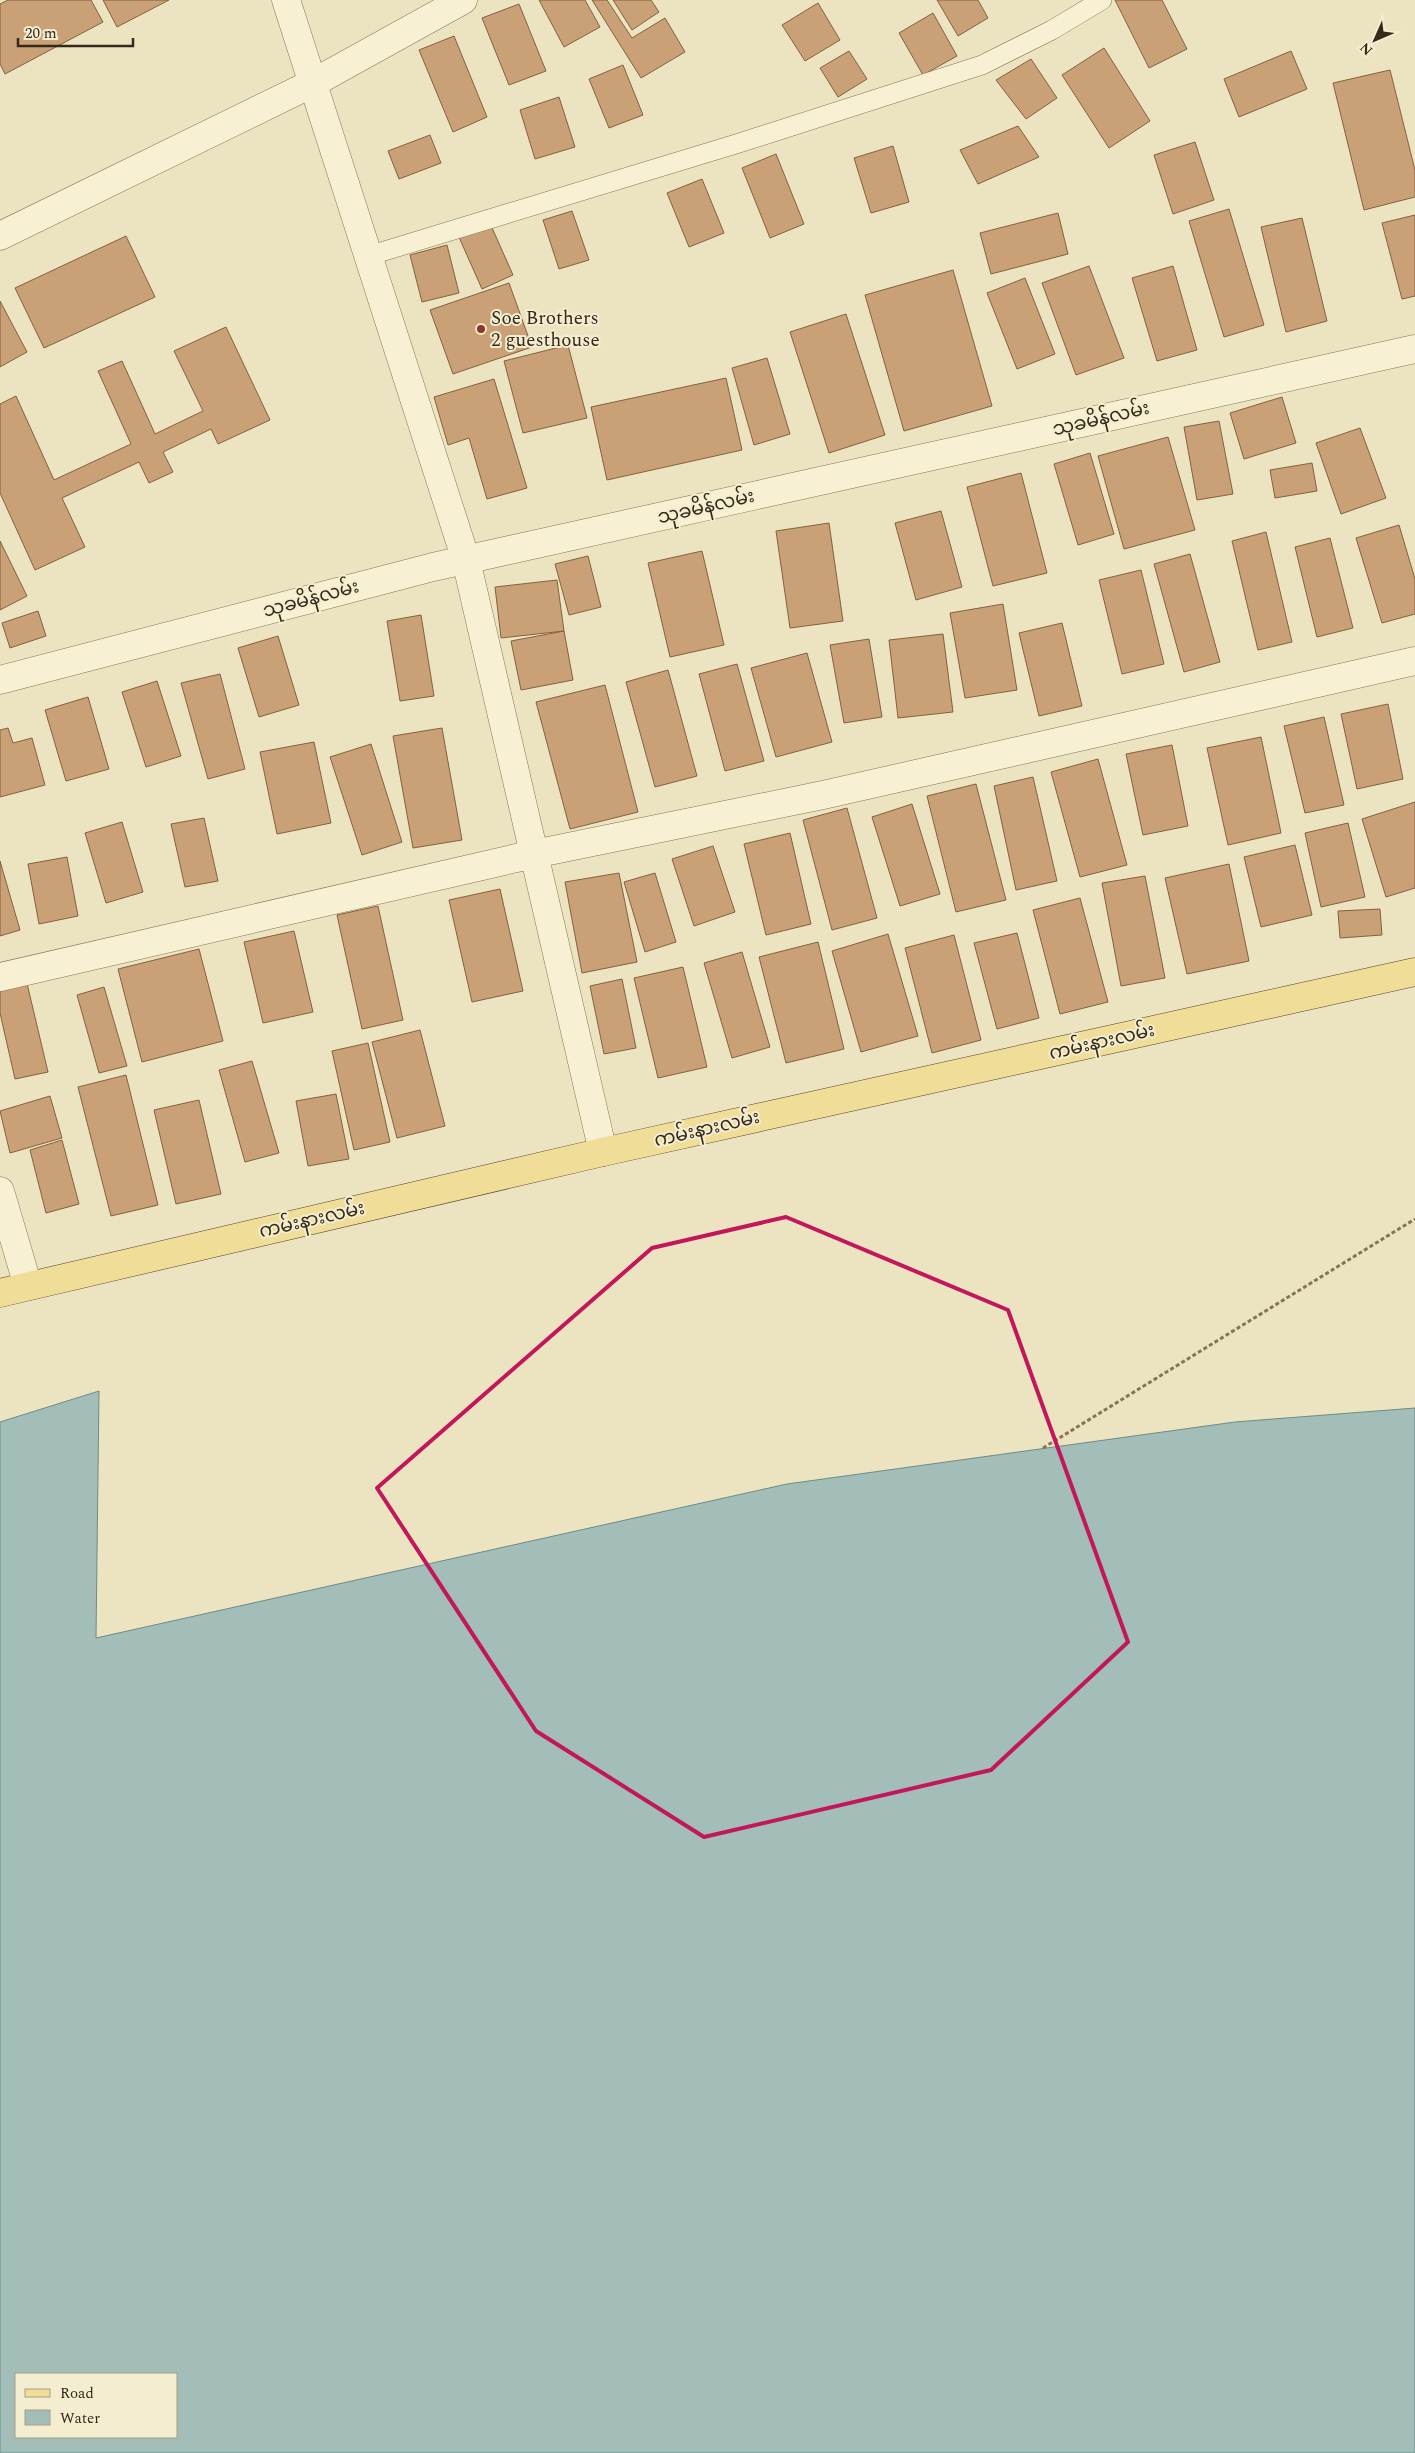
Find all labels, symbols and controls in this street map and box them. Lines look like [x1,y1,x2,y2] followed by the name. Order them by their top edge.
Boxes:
[18,15,132,47] scale bar
[1350,15,1400,65] north arrow
[25,22,57,45] text: 20 m
[1355,37,1378,60] text: N
[491,304,600,355] place label: Soe Brothers 2 guesthouse
[475,323,487,335] marker: Soe Brothers 2 guesthouse
[1049,393,1153,445] street label: သုခမိန်လမ်း
[654,481,758,533] street label: သုခမိန်လမ်း
[259,571,363,627] street label: သုခမိန်လမ်း
[1046,1015,1158,1068] street label: ကမ်းနားလမ်း
[651,1102,763,1155] street label: ကမ်းနားလမ်း
[256,1193,368,1246] street label: ကမ်းနားလမ်း
[15,2373,178,2438] legend
[60,2382,94,2405] text: Road
[60,2407,100,2430] text: Water

